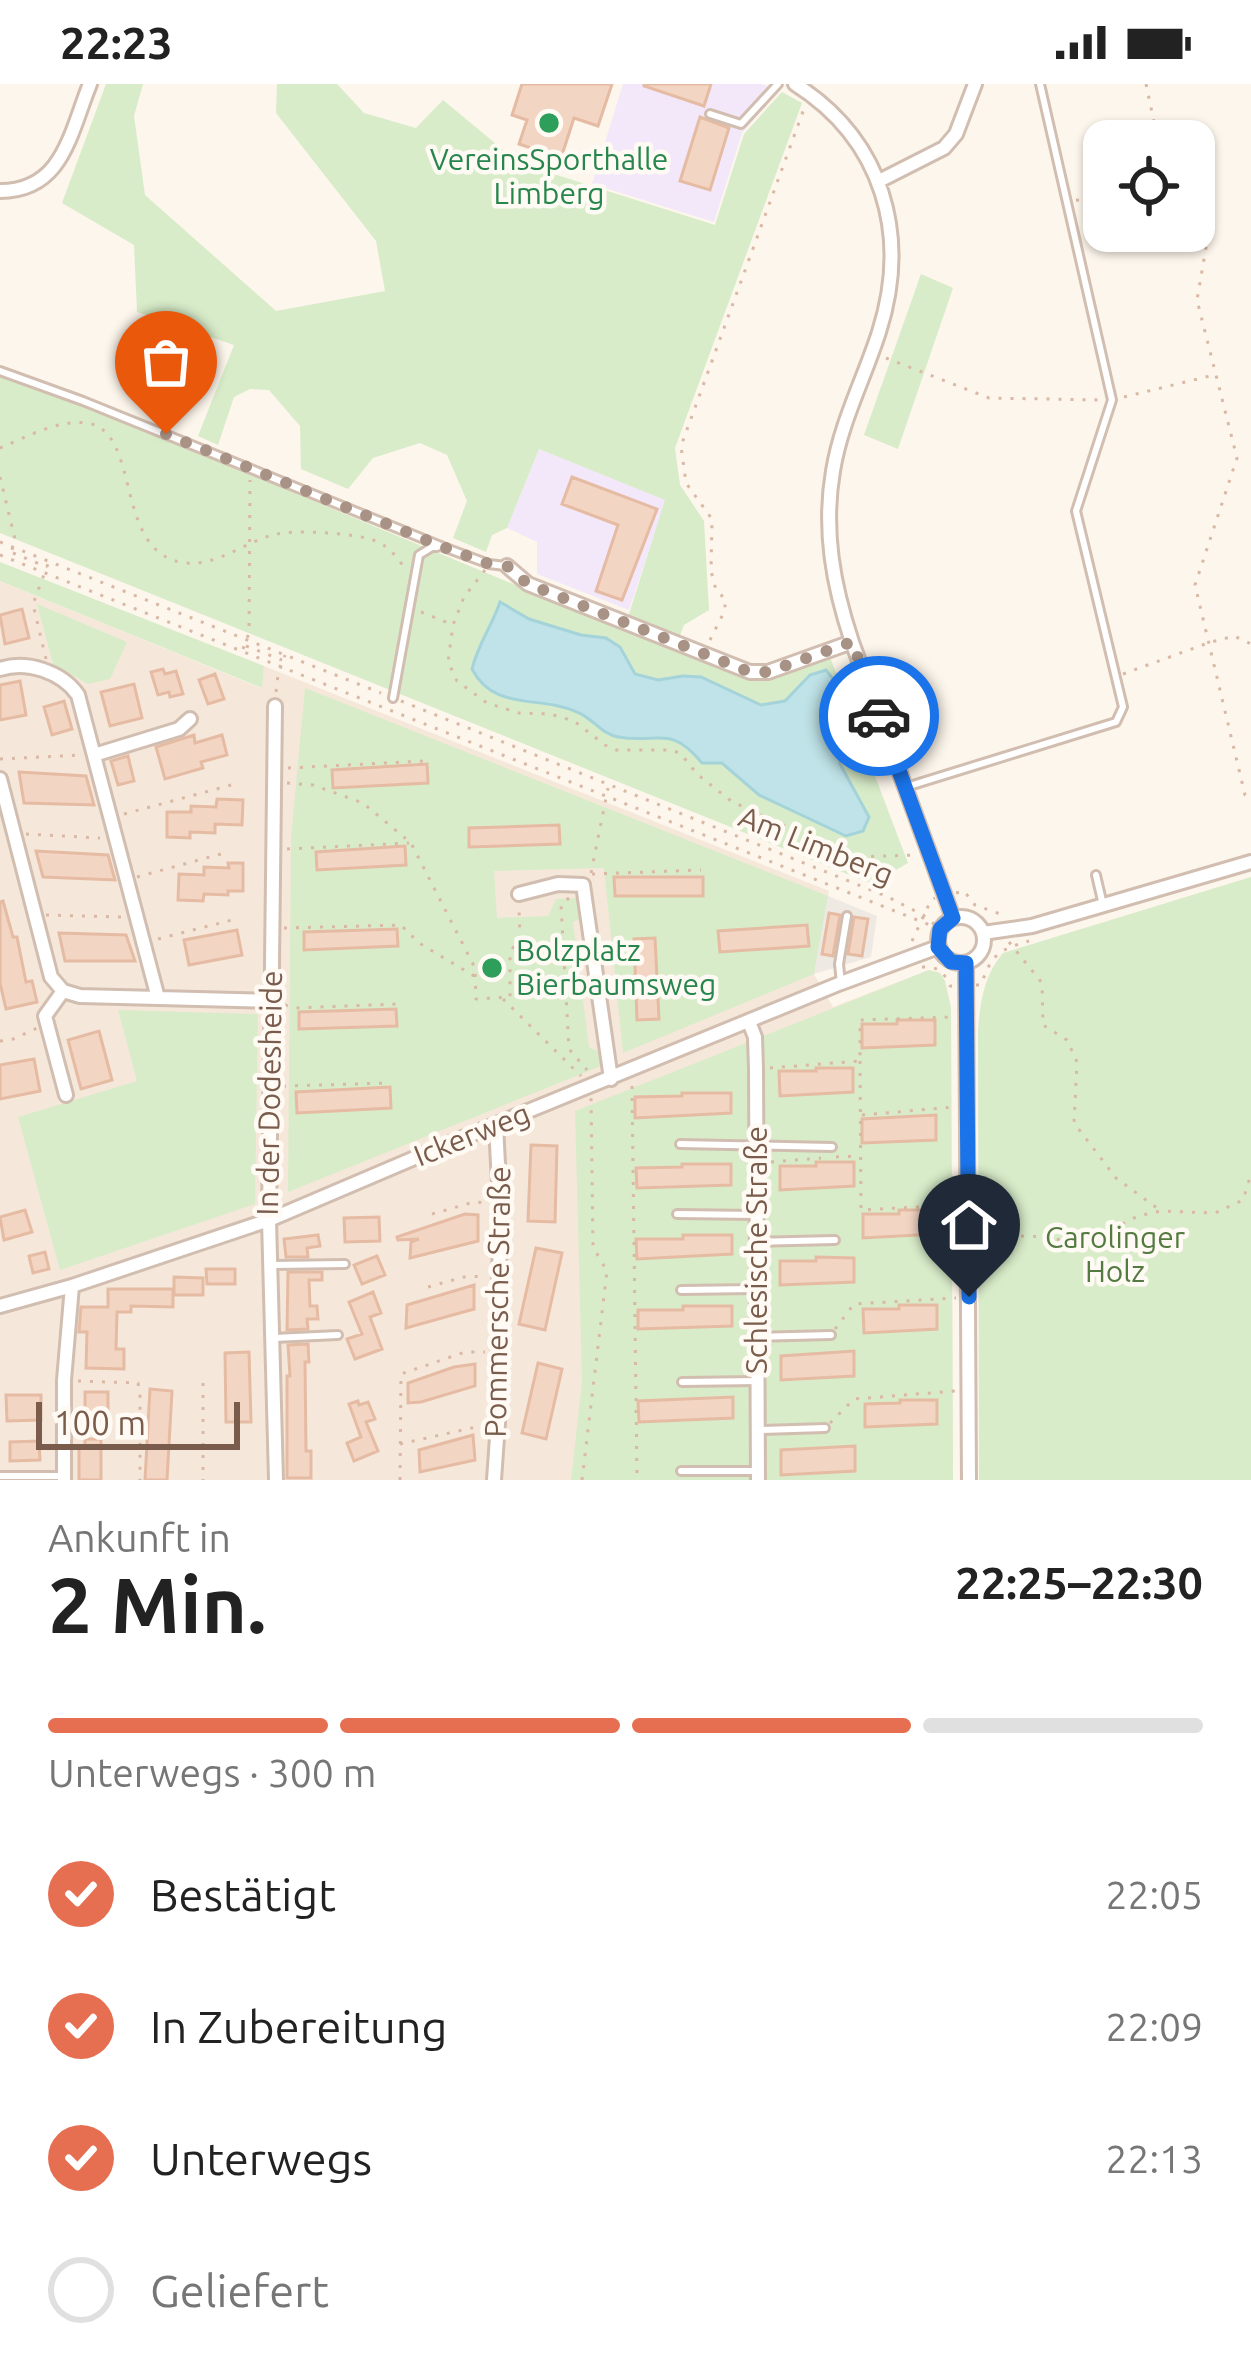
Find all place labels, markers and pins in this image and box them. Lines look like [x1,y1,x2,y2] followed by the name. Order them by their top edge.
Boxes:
[536,110,562,136] marker: VereinsSporthalle Limberg
[430,142,668,210] place label: VereinsSporthalle Limberg
[115,311,217,434] pin
[516,933,716,1001] place label: Bolzplatz Bierbaumsweg
[479,955,505,981] marker: Bolzplatz Bierbaumsweg
[918,1174,1020,1297] pin

